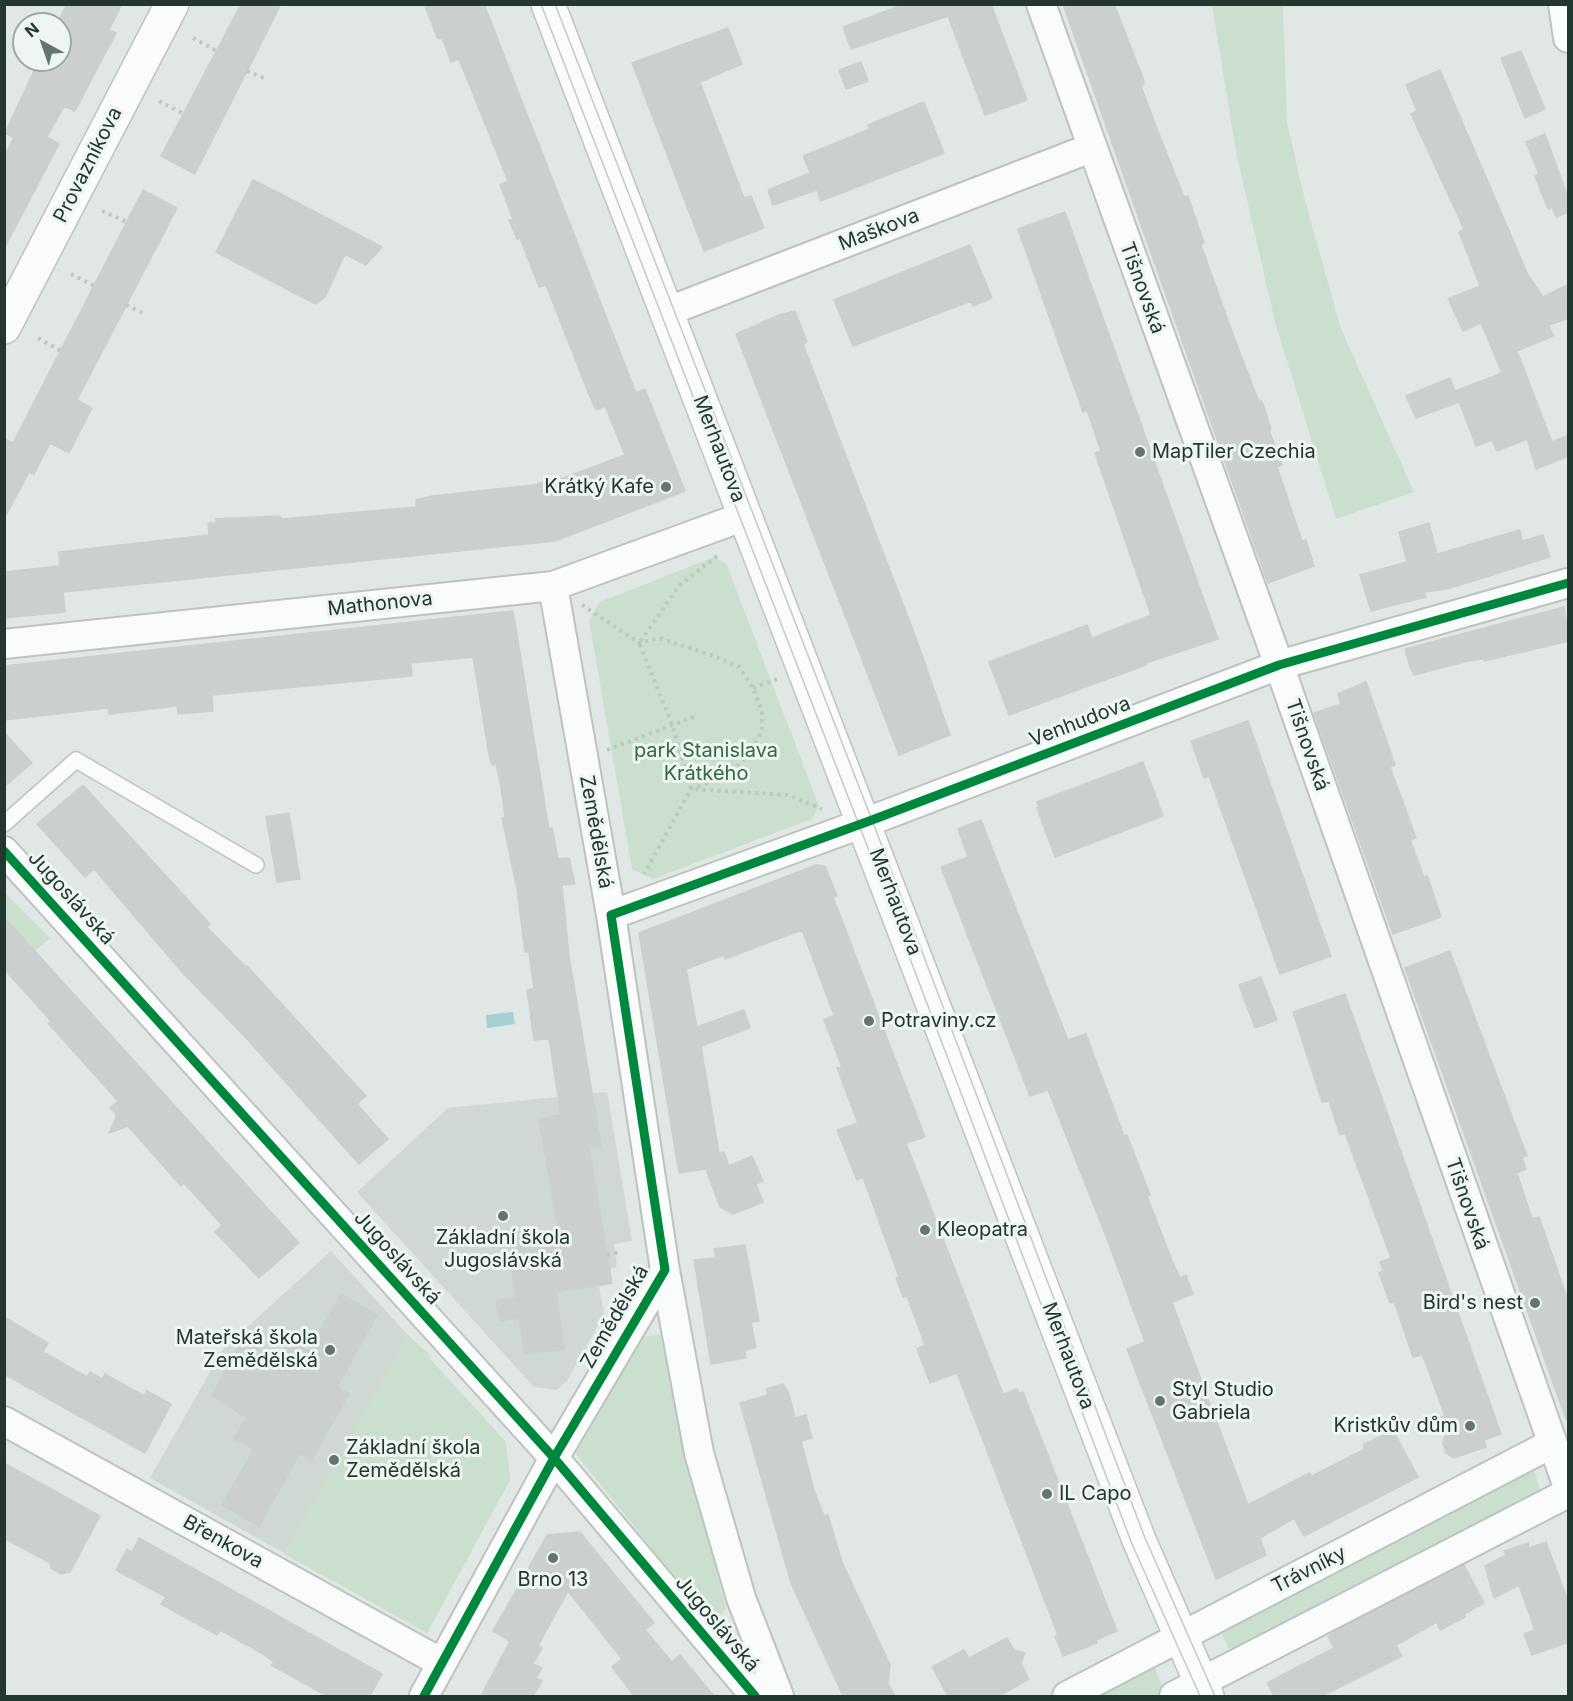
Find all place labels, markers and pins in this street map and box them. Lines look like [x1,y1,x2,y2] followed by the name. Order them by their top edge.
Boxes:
[1152,440,1316,464] place label: MapTiler Czechia
[1133,445,1147,459] marker: MapTiler Czechia
[544,475,654,499] place label: Krátký Kafe
[659,480,673,494] marker: Krátký Kafe
[881,1009,997,1033] place label: Potraviny.cz
[862,1014,876,1028] marker: Potraviny.cz
[496,1209,510,1223] marker: Základní škola Jugoslávská
[937,1218,1028,1242] place label: Kleopatra
[918,1223,932,1237] marker: Kleopatra
[436,1226,570,1273] place label: Základní škola Jugoslávská
[1423,1291,1523,1315] place label: Bird's nest
[1528,1296,1542,1310] marker: Bird's nest
[176,1326,318,1373] place label: Mateřská škola Zemědělská
[323,1343,337,1357] marker: Mateřská škola Zemědělská
[1172,1378,1274,1425] place label: Styl Studio Gabriela
[1153,1394,1167,1408] marker: Styl Studio Gabriela
[1334,1414,1458,1438] place label: Kristkův dům
[1463,1419,1477,1433] marker: Kristkův dům
[346,1436,481,1483] place label: Základní škola Zemědělská
[327,1453,341,1467] marker: Základní škola Zemědělská
[1059,1482,1131,1506] place label: IL Capo
[1040,1487,1054,1501] marker: IL Capo
[546,1551,560,1565] marker: Brno 13
[518,1568,588,1592] place label: Brno 13

